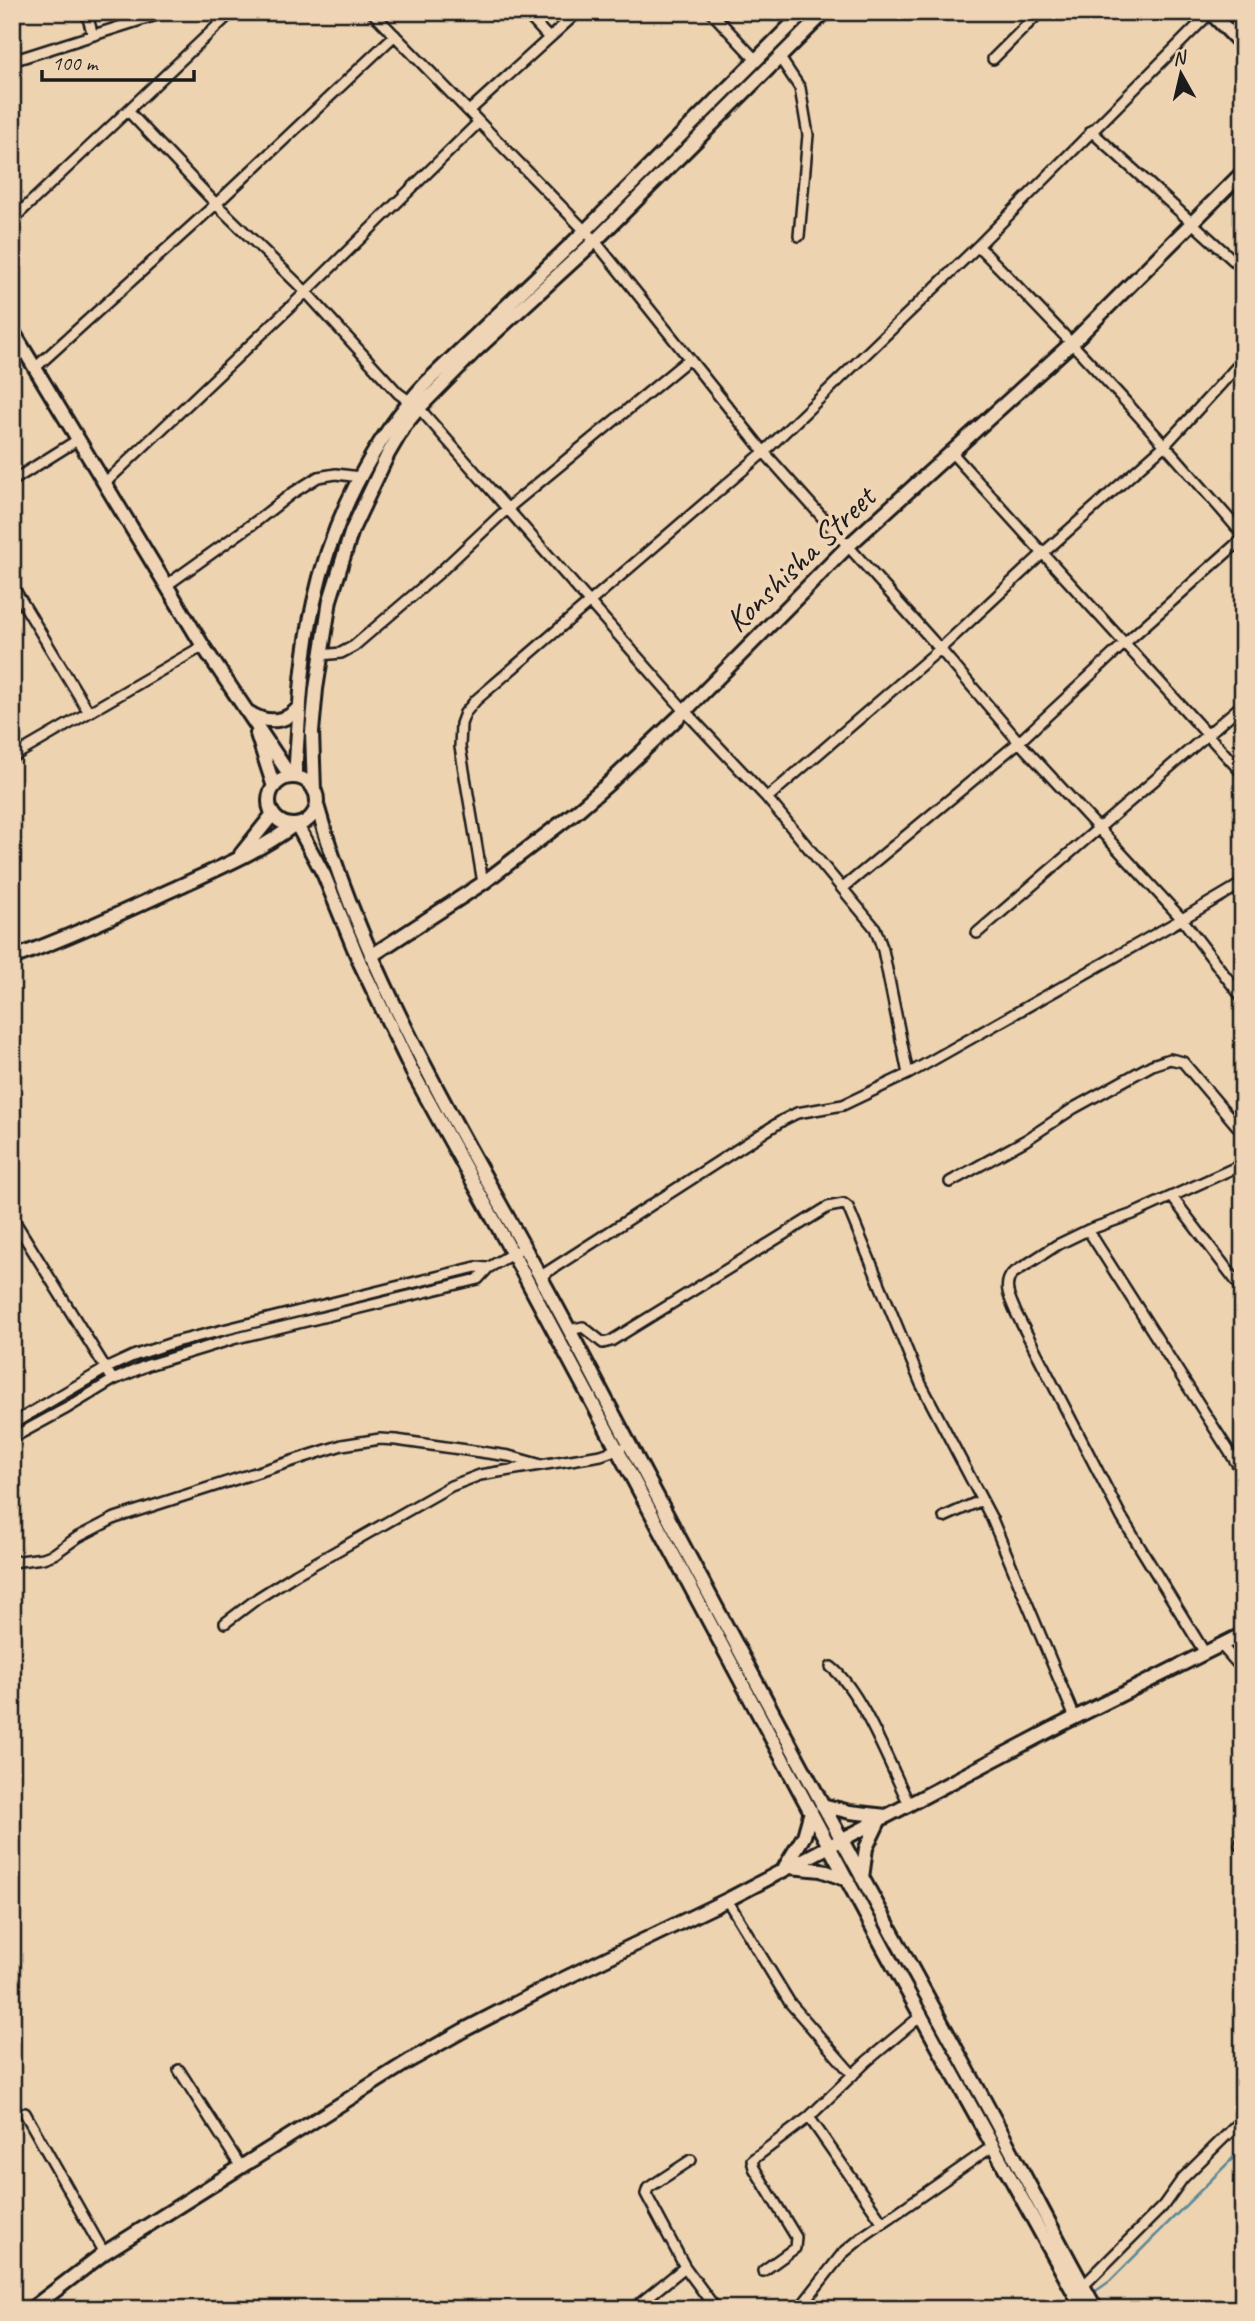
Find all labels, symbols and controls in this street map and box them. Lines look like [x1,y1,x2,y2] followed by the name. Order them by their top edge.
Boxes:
[42,38,194,82] scale bar
[1146,38,1216,108] north arrow
[1171,45,1189,71] text: N
[52,50,99,76] text: 100 m
[716,475,886,641] street label: Konshisha Street

